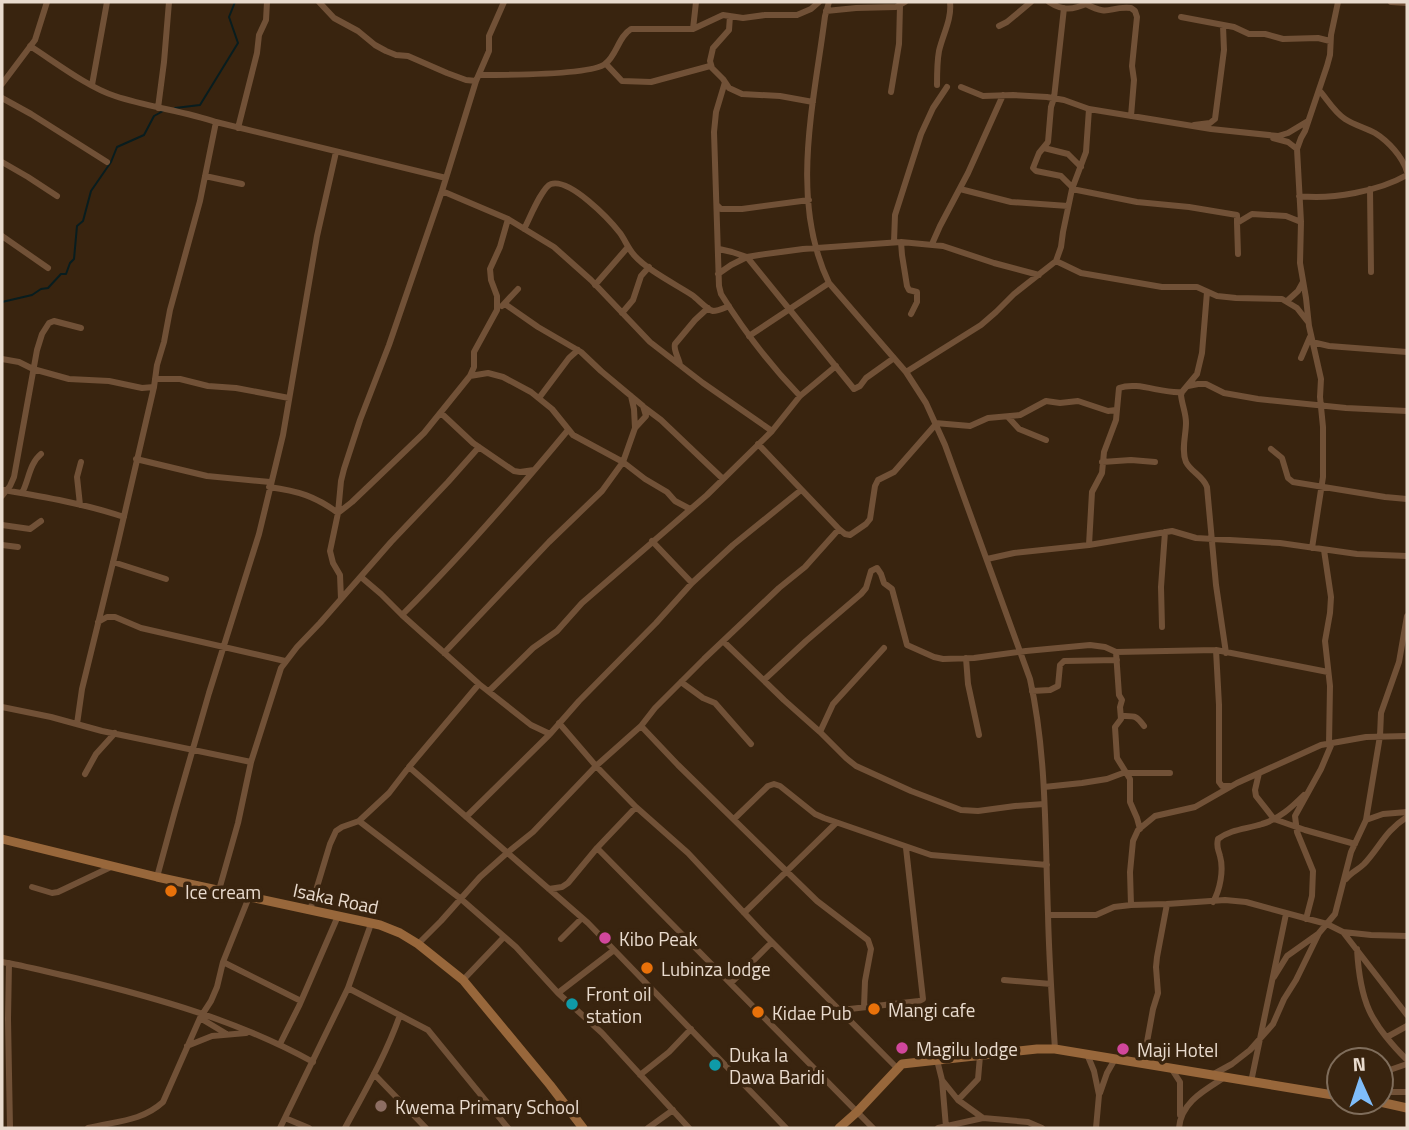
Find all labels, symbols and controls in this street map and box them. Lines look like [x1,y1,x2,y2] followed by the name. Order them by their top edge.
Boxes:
[290,875,382,921] street label: Isaka Road
[185,877,261,906] place label: Ice cream
[163,883,179,899] marker: Ice cream
[619,924,698,953] place label: Kibo Peak
[597,930,613,946] marker: Kibo Peak
[661,954,771,983] place label: Lubinza lodge
[639,960,655,976] marker: Lubinza lodge
[586,979,652,1030] place label: Front oil station
[888,995,975,1024] place label: Mangi cafe
[564,996,580,1012] marker: Front oil station
[772,998,852,1027] place label: Kidae Pub
[866,1001,882,1017] marker: Mangi cafe
[750,1004,766,1020] marker: Kidae Pub
[916,1034,1018,1063] place label: Magilu lodge
[1137,1035,1218,1064] place label: Maji Hotel
[729,1040,825,1091] place label: Duka la Dawa Baridi
[894,1040,910,1056] marker: Magilu lodge
[1115,1041,1131,1057] marker: Maji Hotel
[1325,1046,1395,1116] north arrow
[1352,1049,1366,1078] text: N
[707,1057,723,1073] marker: Duka la Dawa Baridi
[395,1092,579,1121] place label: Kwema Primary School
[373,1098,389,1114] marker: Kwema Primary School

